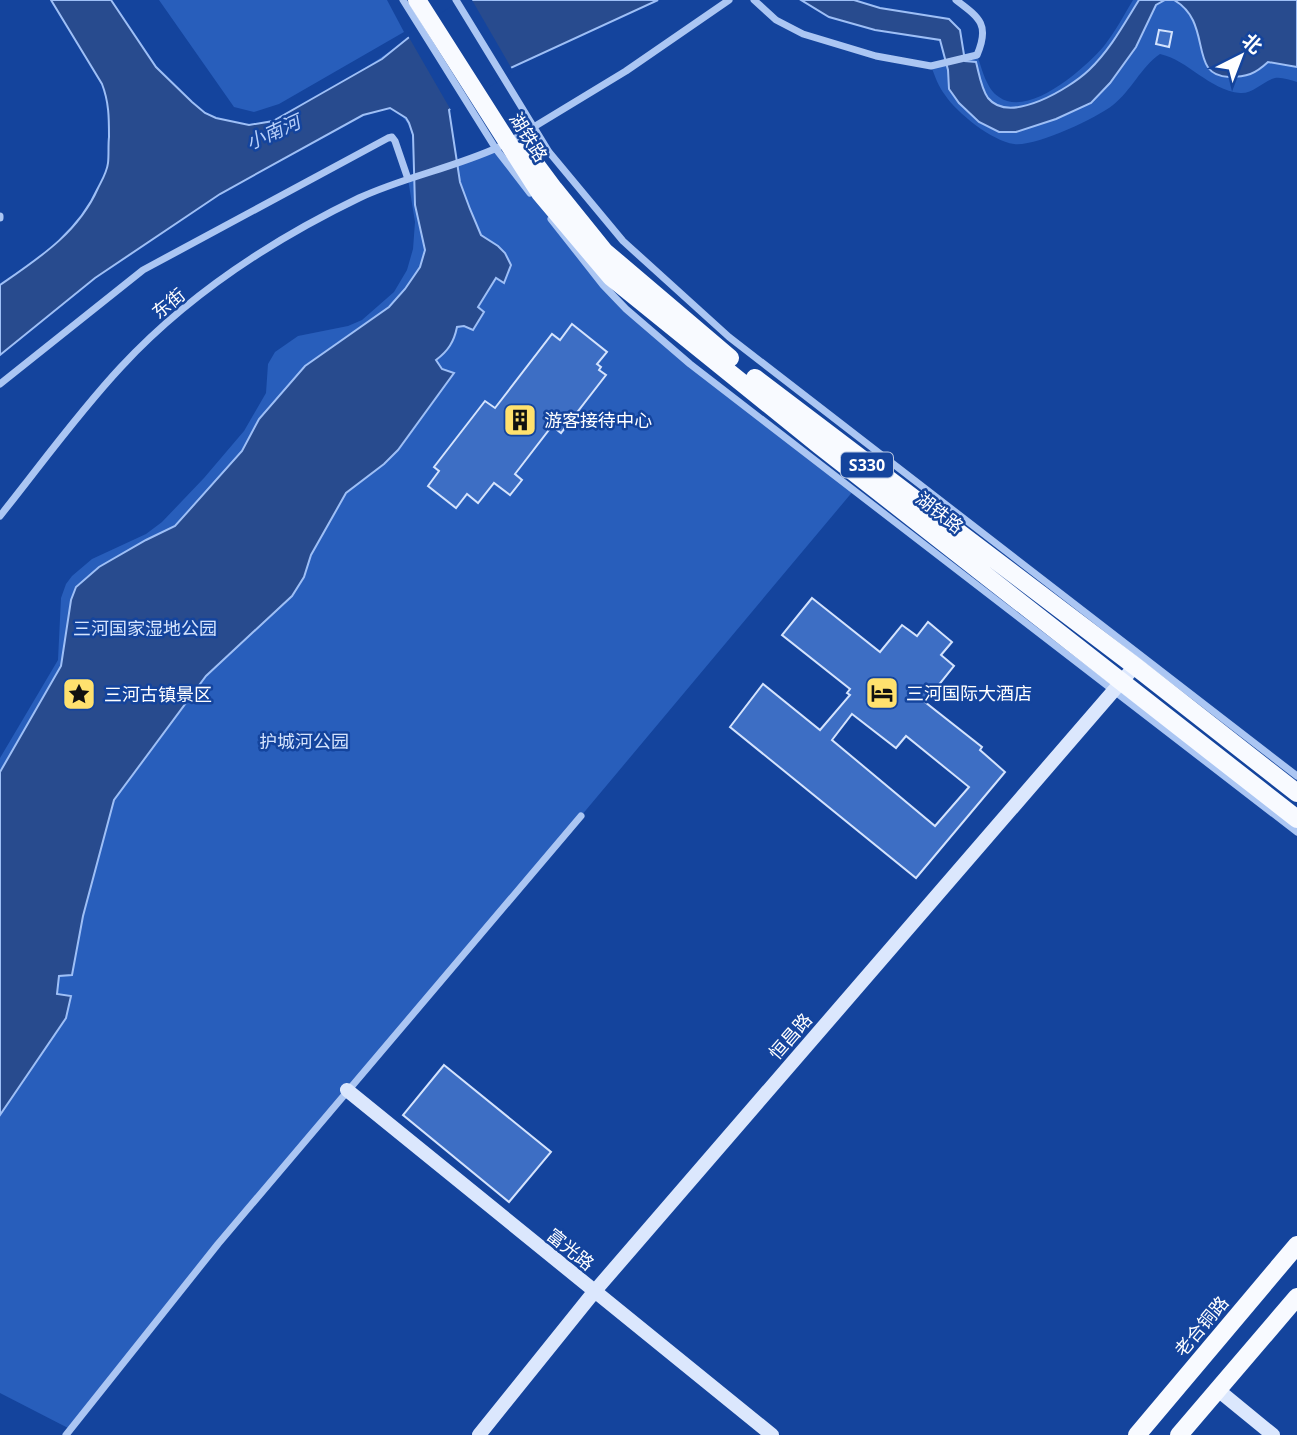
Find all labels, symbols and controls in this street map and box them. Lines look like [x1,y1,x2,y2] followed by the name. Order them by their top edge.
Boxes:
[1206,21,1276,91] north arrow
[1237,27,1268,59] text: 北
[242,107,308,155] water label: 小南河
[505,108,553,166] street label: 湖铁路
[146,282,190,324] street label: 东街
[501,401,539,439] building icon: 游客接待中心
[544,408,652,432] place label: 游客接待中心
[841,452,893,478] road number: S330
[911,486,969,538] street label: 湖铁路
[73,616,217,640] park label: 三河国家湿地公园
[863,674,901,712] hotel icon: 三河国际大酒店
[60,675,98,713] place icon: 三河古镇景区
[906,681,1032,705] place label: 三河国际大酒店
[104,682,212,706] place label: 三河古镇景区
[259,729,349,753] park label: 护城河公园
[763,1008,817,1064] street label: 恒昌路
[542,1223,600,1275] street label: 富光路
[1169,1291,1233,1361] street label: 老合铜路

